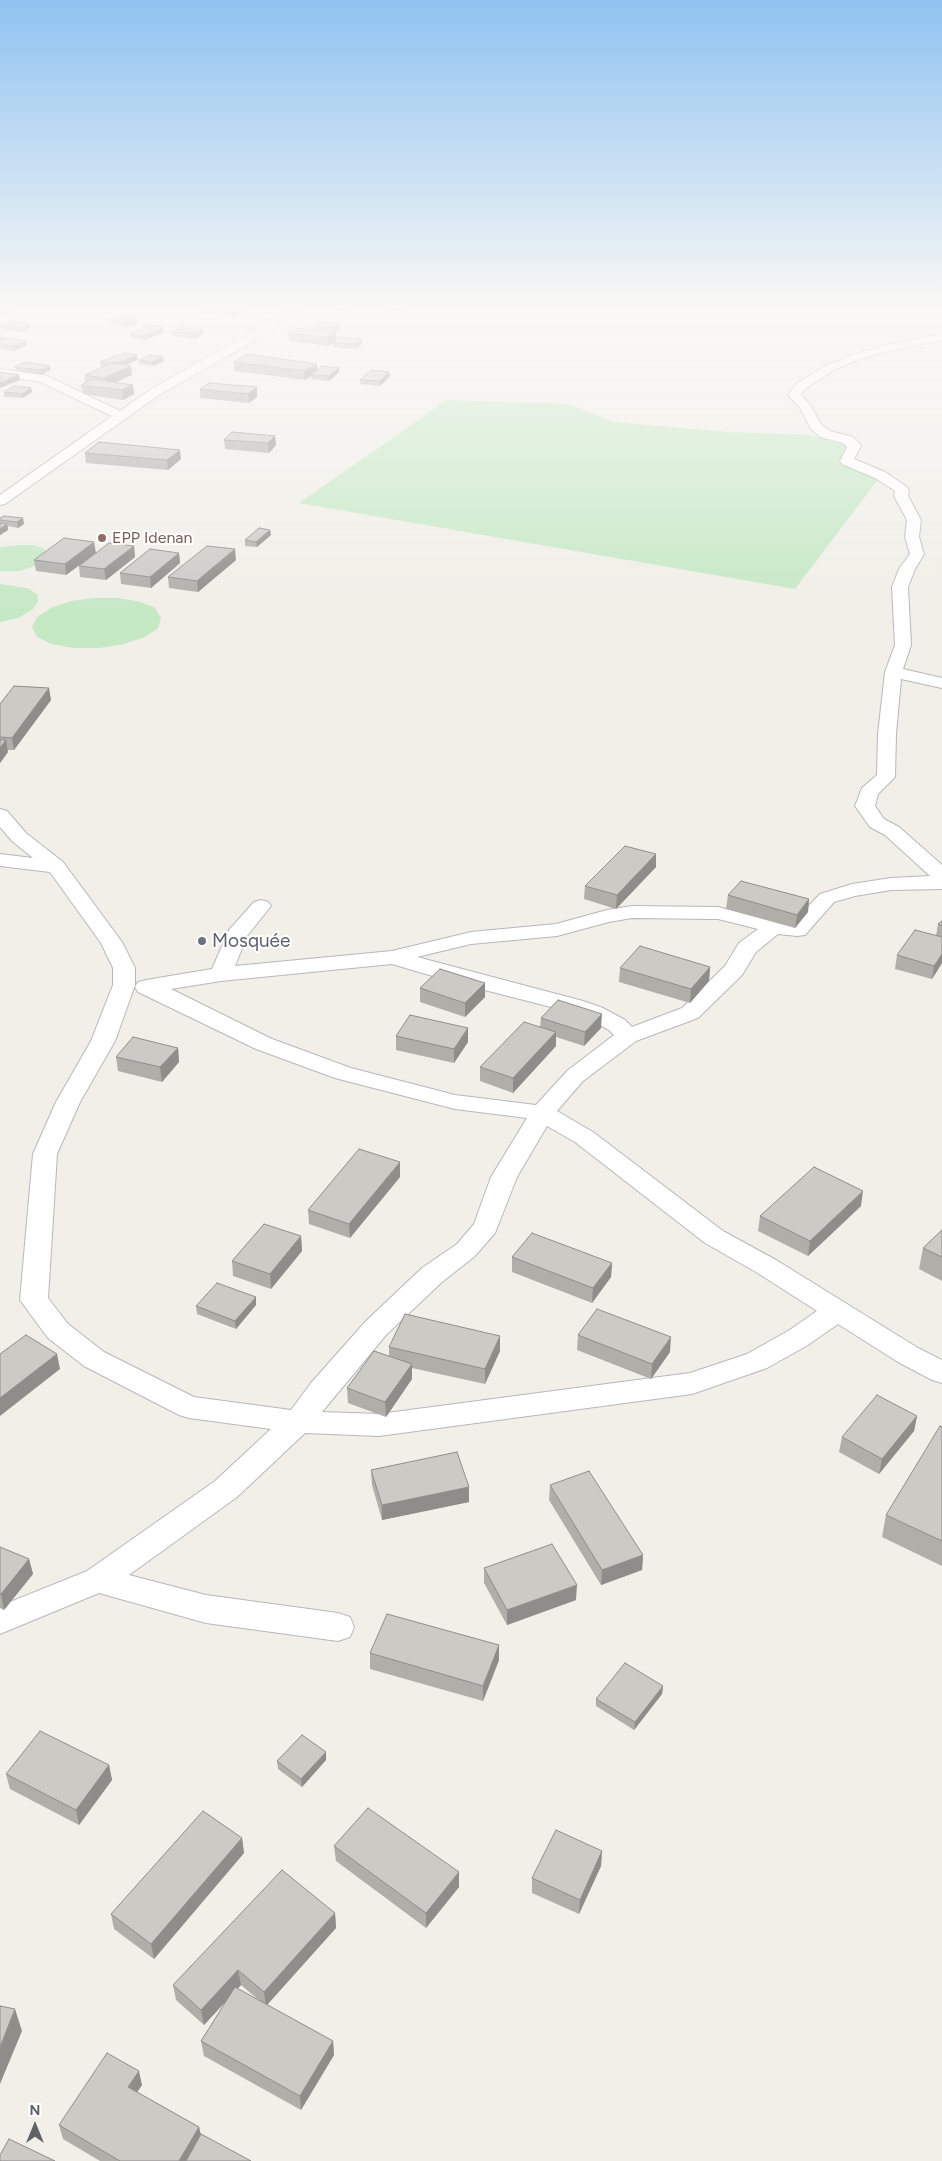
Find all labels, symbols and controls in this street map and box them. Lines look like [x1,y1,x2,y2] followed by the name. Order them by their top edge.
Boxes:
[112,528,192,548] place label: EPP Idenan
[96,532,108,544] marker: EPP Idenan
[212,930,290,952] place label: Mosquée
[196,935,208,947] marker: Mosquée
[10,2101,60,2151] north arrow
[30,2102,40,2119] text: N

